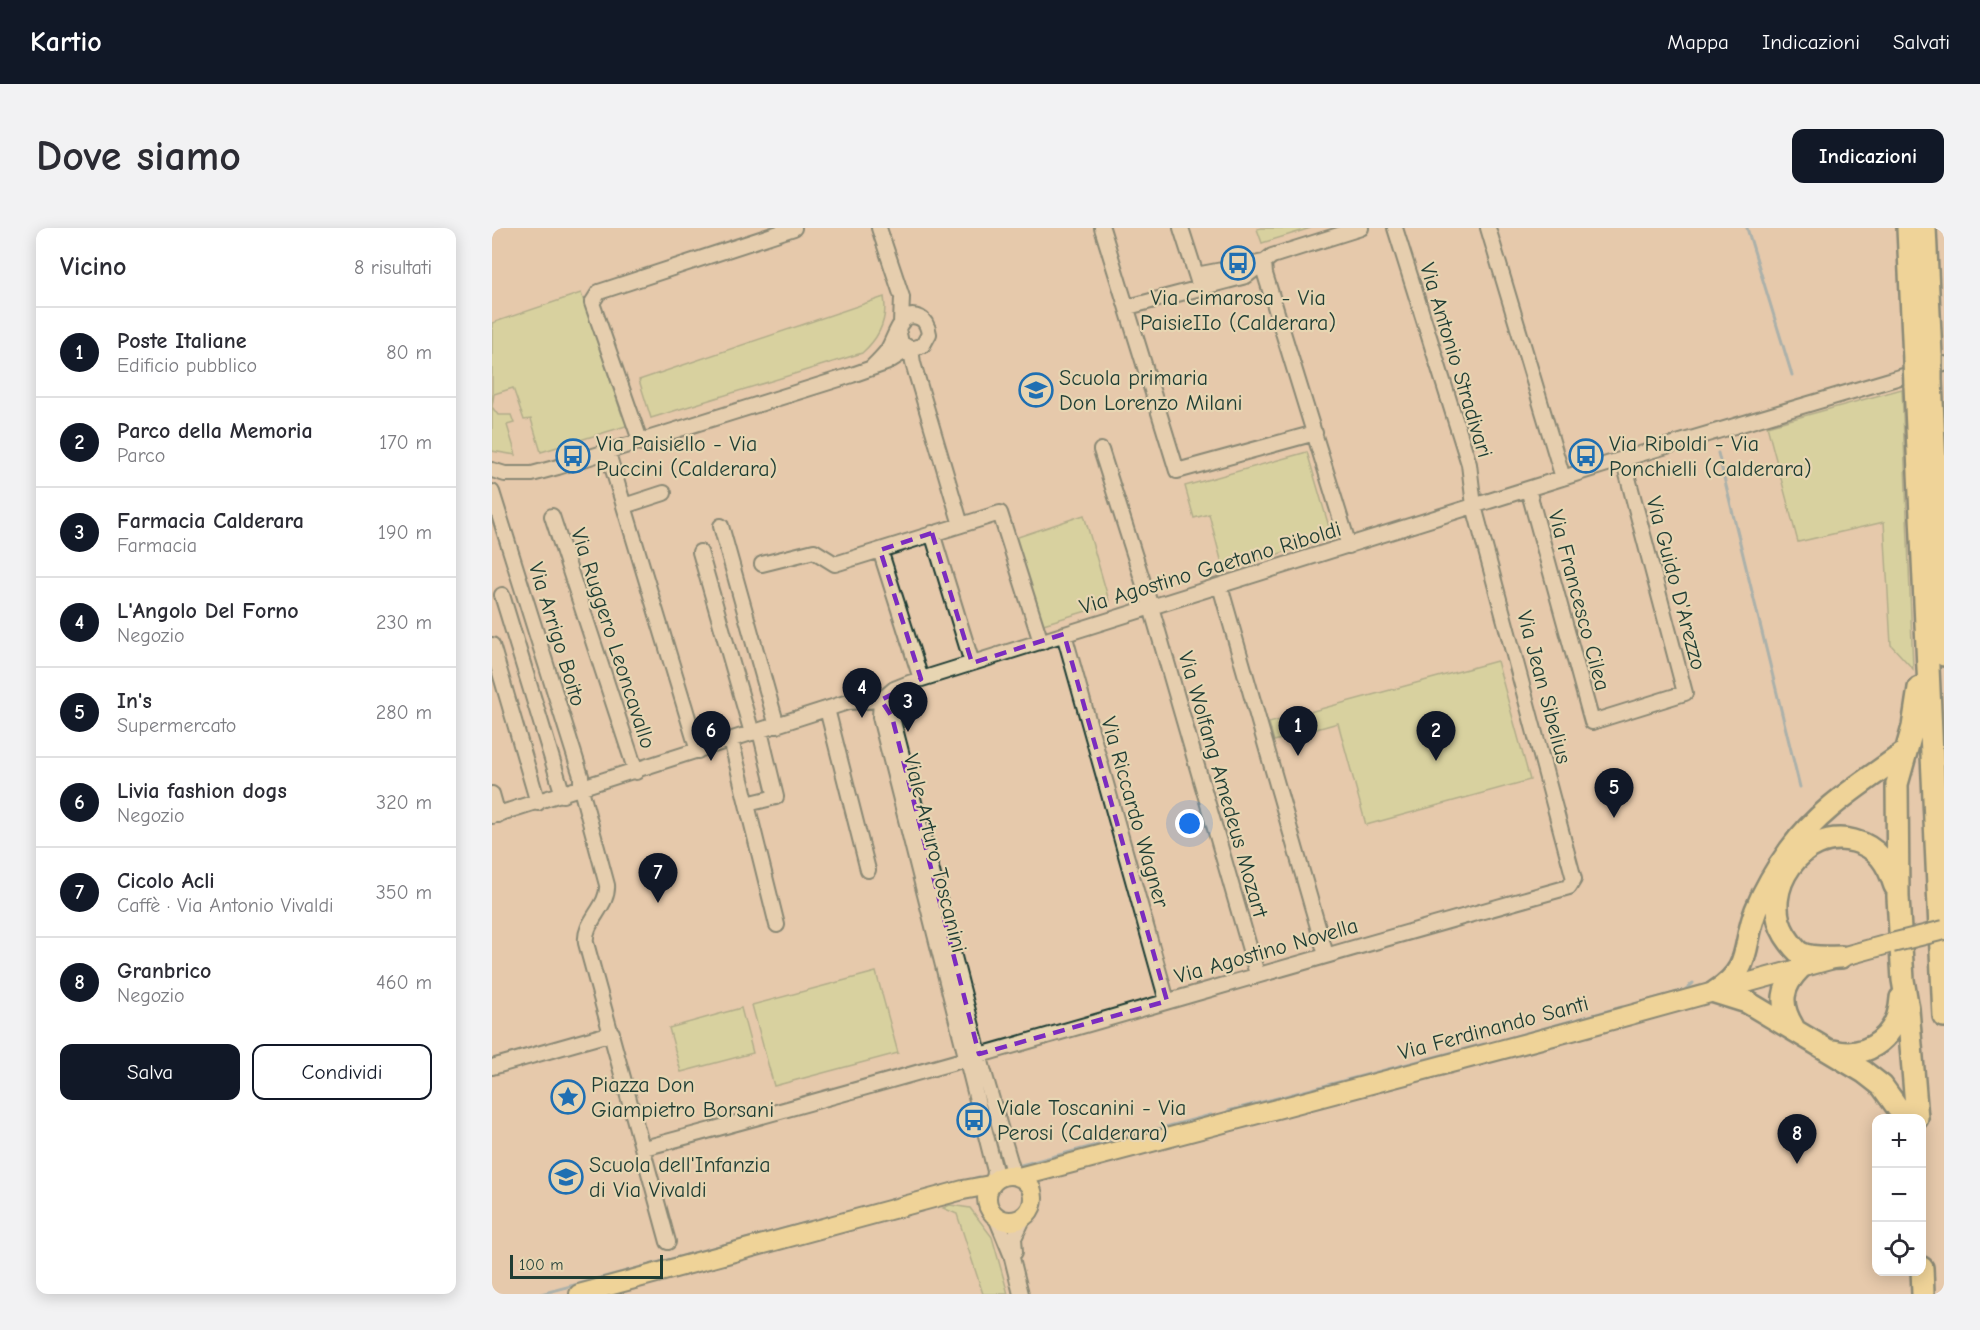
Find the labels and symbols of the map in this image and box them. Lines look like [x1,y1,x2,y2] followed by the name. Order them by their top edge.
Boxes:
[1220,245,1256,281] bus stop icon: Via Cimarosa - Via PaisieIIo (Calderara)
[1414,260,1498,461] street label: Via Antonio Stradivari
[1140,285,1336,336] place label: Via Cimarosa - Via PaisieIIo (Calderara)
[1059,365,1243,416] place label: Scuola primaria Don Lorenzo Milani
[1018,372,1054,408] school or university icon: Scuola primaria Don Lorenzo Milani
[596,431,777,482] place label: Via Paisiello - Via Puccini (Calderara)
[1609,431,1812,482] place label: Via Riboldi - Via Ponchielli (Calderara)
[555,438,591,474] bus stop icon: Via Paisiello - Via Puccini (Calderara)
[1568,438,1604,474] bus stop icon: Via Riboldi - Via Ponchielli (Calderara)
[1640,494,1712,673] street label: Via Guido D'Arezzo
[1542,507,1616,693] street label: Via Francesco Cilea
[1076,516,1344,620] street label: Via Agostino Gaetano Riboldi
[565,525,661,752] street label: Via Ruggero Leoncavallo
[523,559,591,709] street label: Via Arrigo Boito
[1511,608,1577,767] street label: Via Jean Sibelius
[1173,648,1274,921] street label: Via Wolfang Amedeus Mozart
[842,668,881,718] pin: 4
[888,682,928,732] pin: 3
[1278,706,1318,756] pin: 1
[692,712,730,761] pin: 6
[1416,712,1456,761] pin: 2
[1095,714,1175,911] street label: Via Riccardo Wagner
[898,751,972,955] street label: Viale Arturo Toscanini
[1594,768,1634,818] pin: 5
[1175,809,1204,838] your location
[638,854,678,903] pin: 7
[1172,912,1361,990] street label: Via Agostino Novella
[1395,990,1591,1066] street label: Via Ferdinando Santi
[591,1072,774,1123] place label: Piazza Don Giampietro Borsani
[550,1079,586,1115] place icon: Piazza Don Giampietro Borsani
[997,1095,1186,1146] place label: Viale Toscanini - Via Perosi (Calderara)
[956,1102,992,1138] bus stop icon: Viale Toscanini - Via Perosi (Calderara)
[1778,1114,1816,1164] pin: 8
[589,1152,771,1203] place label: Scuola dell'Infanzia di Via Vivaldi
[548,1159,584,1195] school or university icon: Scuola dell'Infanzia di Via Vivaldi
[510,1252,663,1280] scale bar

